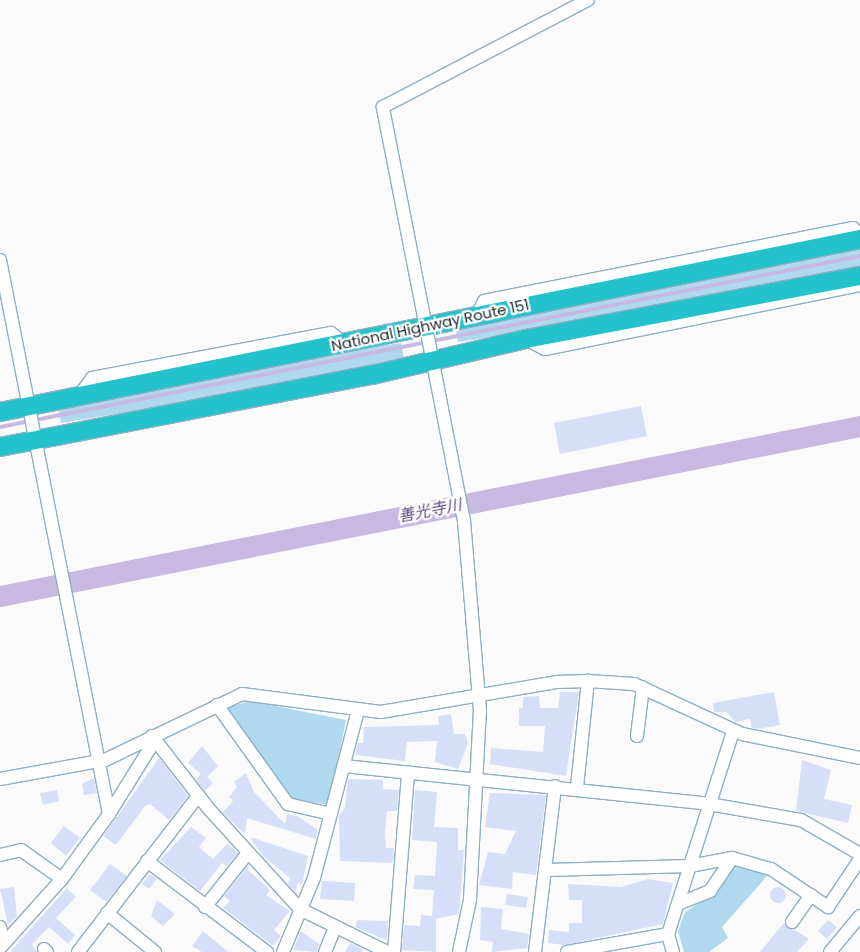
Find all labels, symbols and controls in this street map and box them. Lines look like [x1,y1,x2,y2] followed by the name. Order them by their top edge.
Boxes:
[329,295,531,355] street label: National Highway Route 151
[397,495,463,527] water label: 善光寺川

